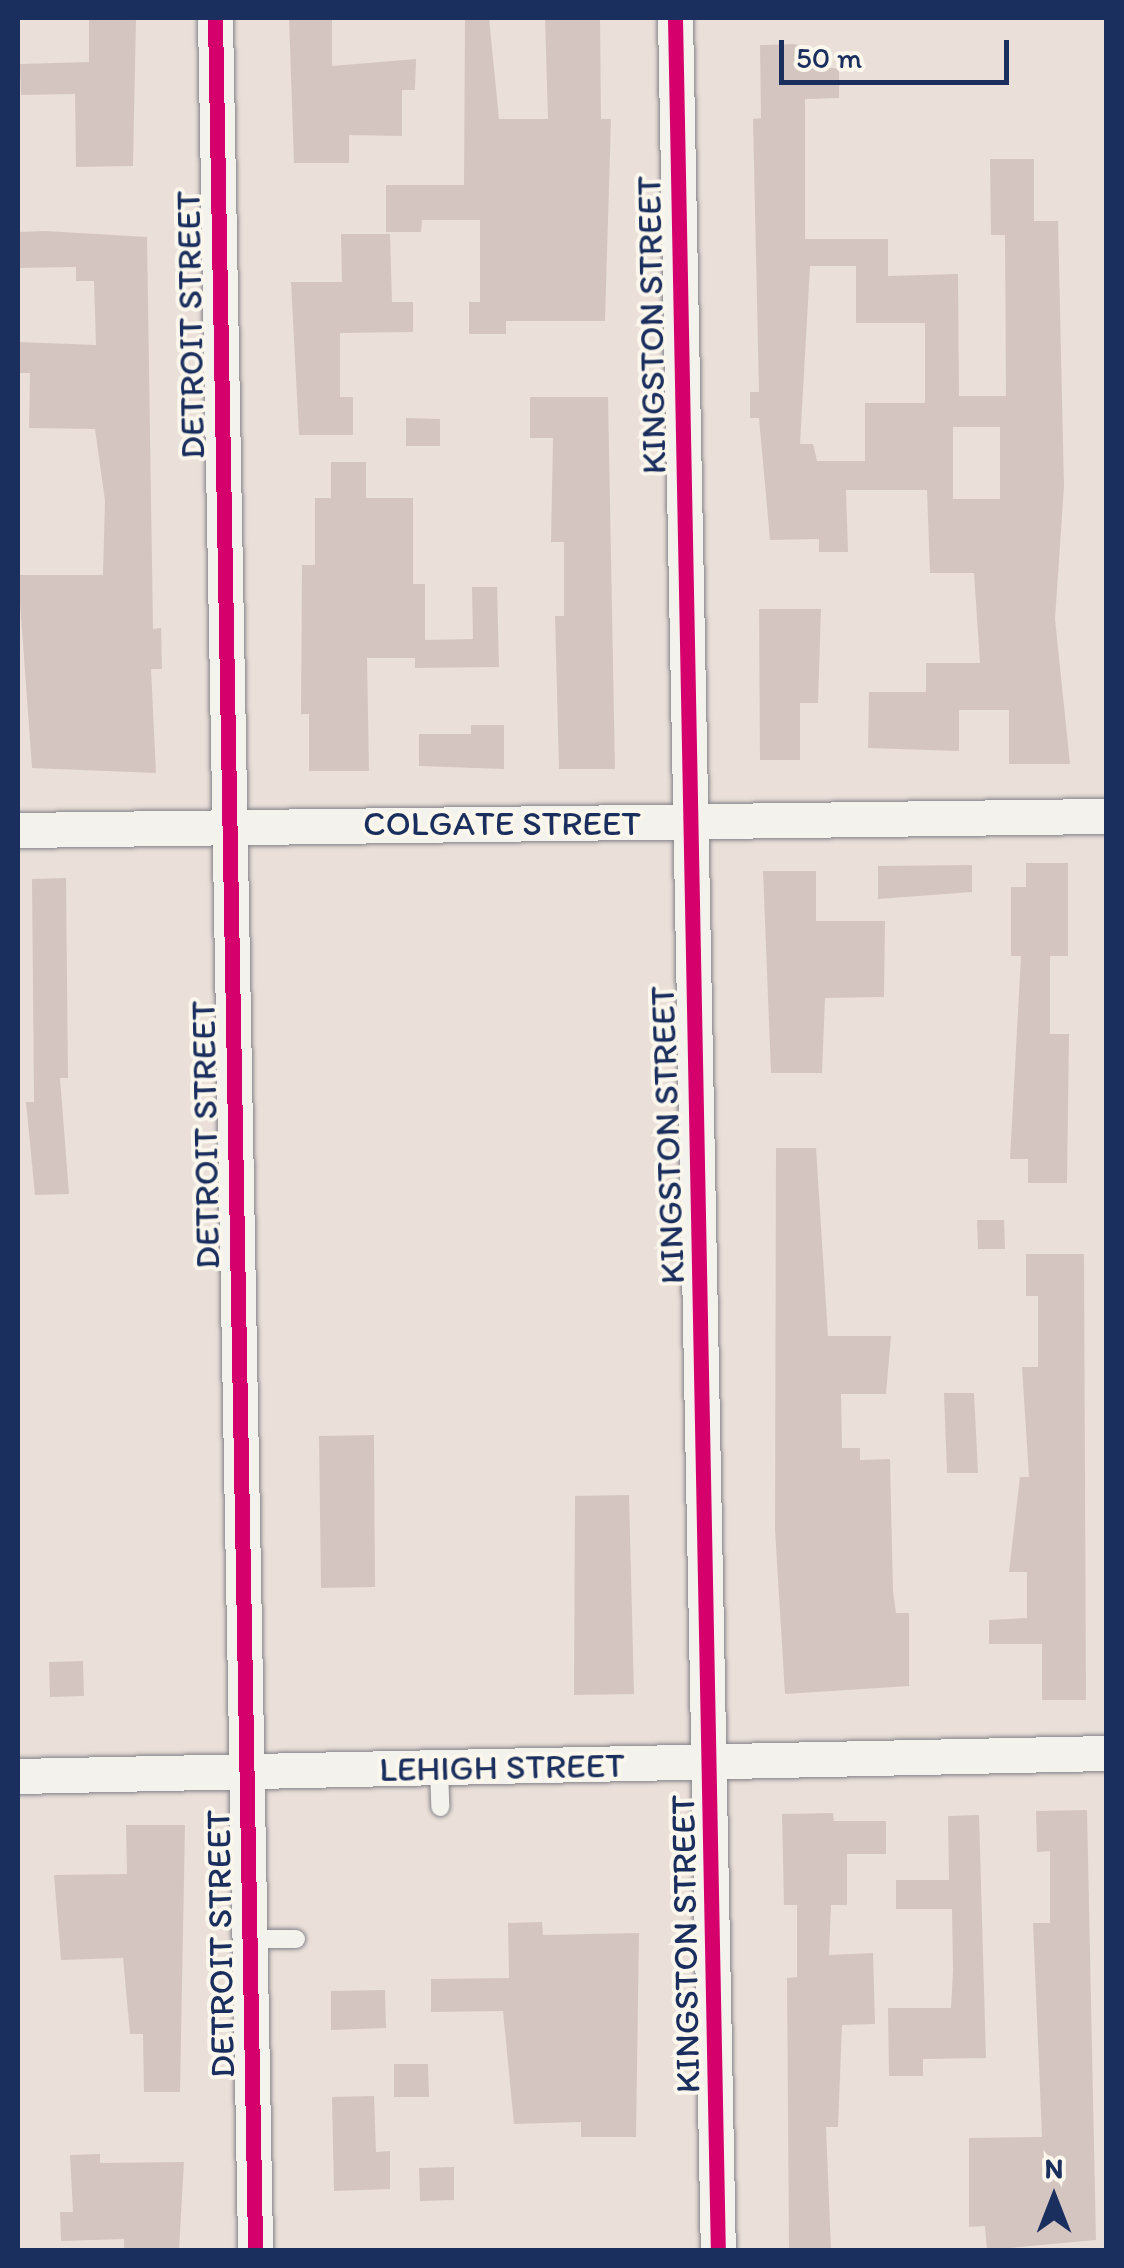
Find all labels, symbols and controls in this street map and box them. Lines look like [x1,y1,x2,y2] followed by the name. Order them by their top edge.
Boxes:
[784,20,1014,82] scale bar
[796,39,862,76] text: 50 m
[627,175,675,475] street label: KINGSTON STREET
[167,190,213,460] street label: DETROIT STREET
[363,802,641,844] street label: COLGATE STREET
[641,985,693,1285] street label: KINGSTON STREET
[182,1000,228,1270] street label: DETROIT STREET
[379,1744,625,1790] street label: LEHIGH STREET
[661,1794,709,2094] street label: KINGSTON STREET
[197,1809,243,2079] street label: DETROIT STREET
[1004,2148,1104,2248] north arrow
[1045,2151,1063,2185] text: N

